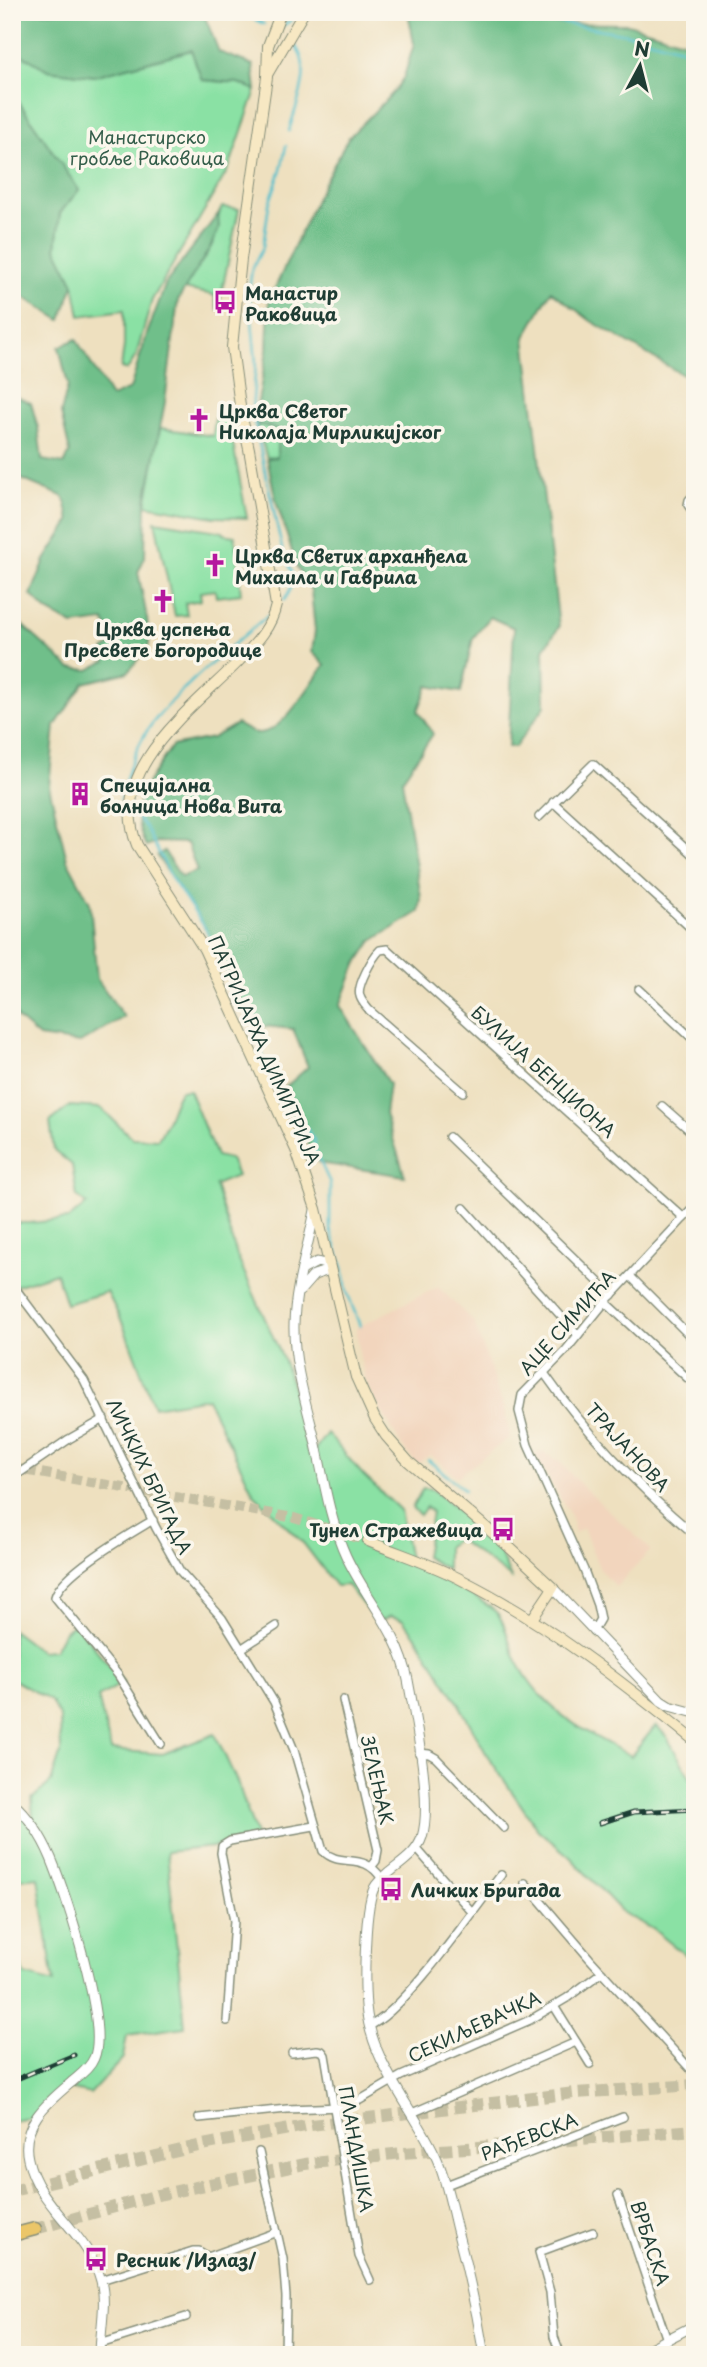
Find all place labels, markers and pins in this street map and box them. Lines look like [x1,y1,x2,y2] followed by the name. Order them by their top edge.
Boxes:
[245,279,338,327] place label: Манастир Раковица
[211,288,239,316] bus stop icon: Манастир Раковица
[219,397,442,445] place label: Црква Светог Николаја Мирликијског
[185,406,213,434] church icon: Црква Светог Николаја Мирликијског
[235,542,468,590] place label: Црква Светих арханђела Михаила и Гаврила
[201,551,229,579] church icon: Црква Светих арханђела Михаила и Гаврила
[149,587,177,615] church icon: Црква успења Пресвете Богородице
[64,615,262,663] place label: Црква успења Пресвете Богородице
[100,771,283,819] place label: Специјална болница Нова Вита
[66,780,94,808] building icon: Специјална болница Нова Вита
[489,1515,517,1543] bus stop icon: Тунел Стражевица
[309,1516,483,1543] place label: Тунел Стражевица
[377,1875,405,1903] bus stop icon: Личких Бригада
[411,1876,562,1903] place label: Личких Бригада
[82,2245,110,2273] bus stop icon: Ресник /Излаз/
[116,2246,256,2273] place label: Ресник /Излаз/

